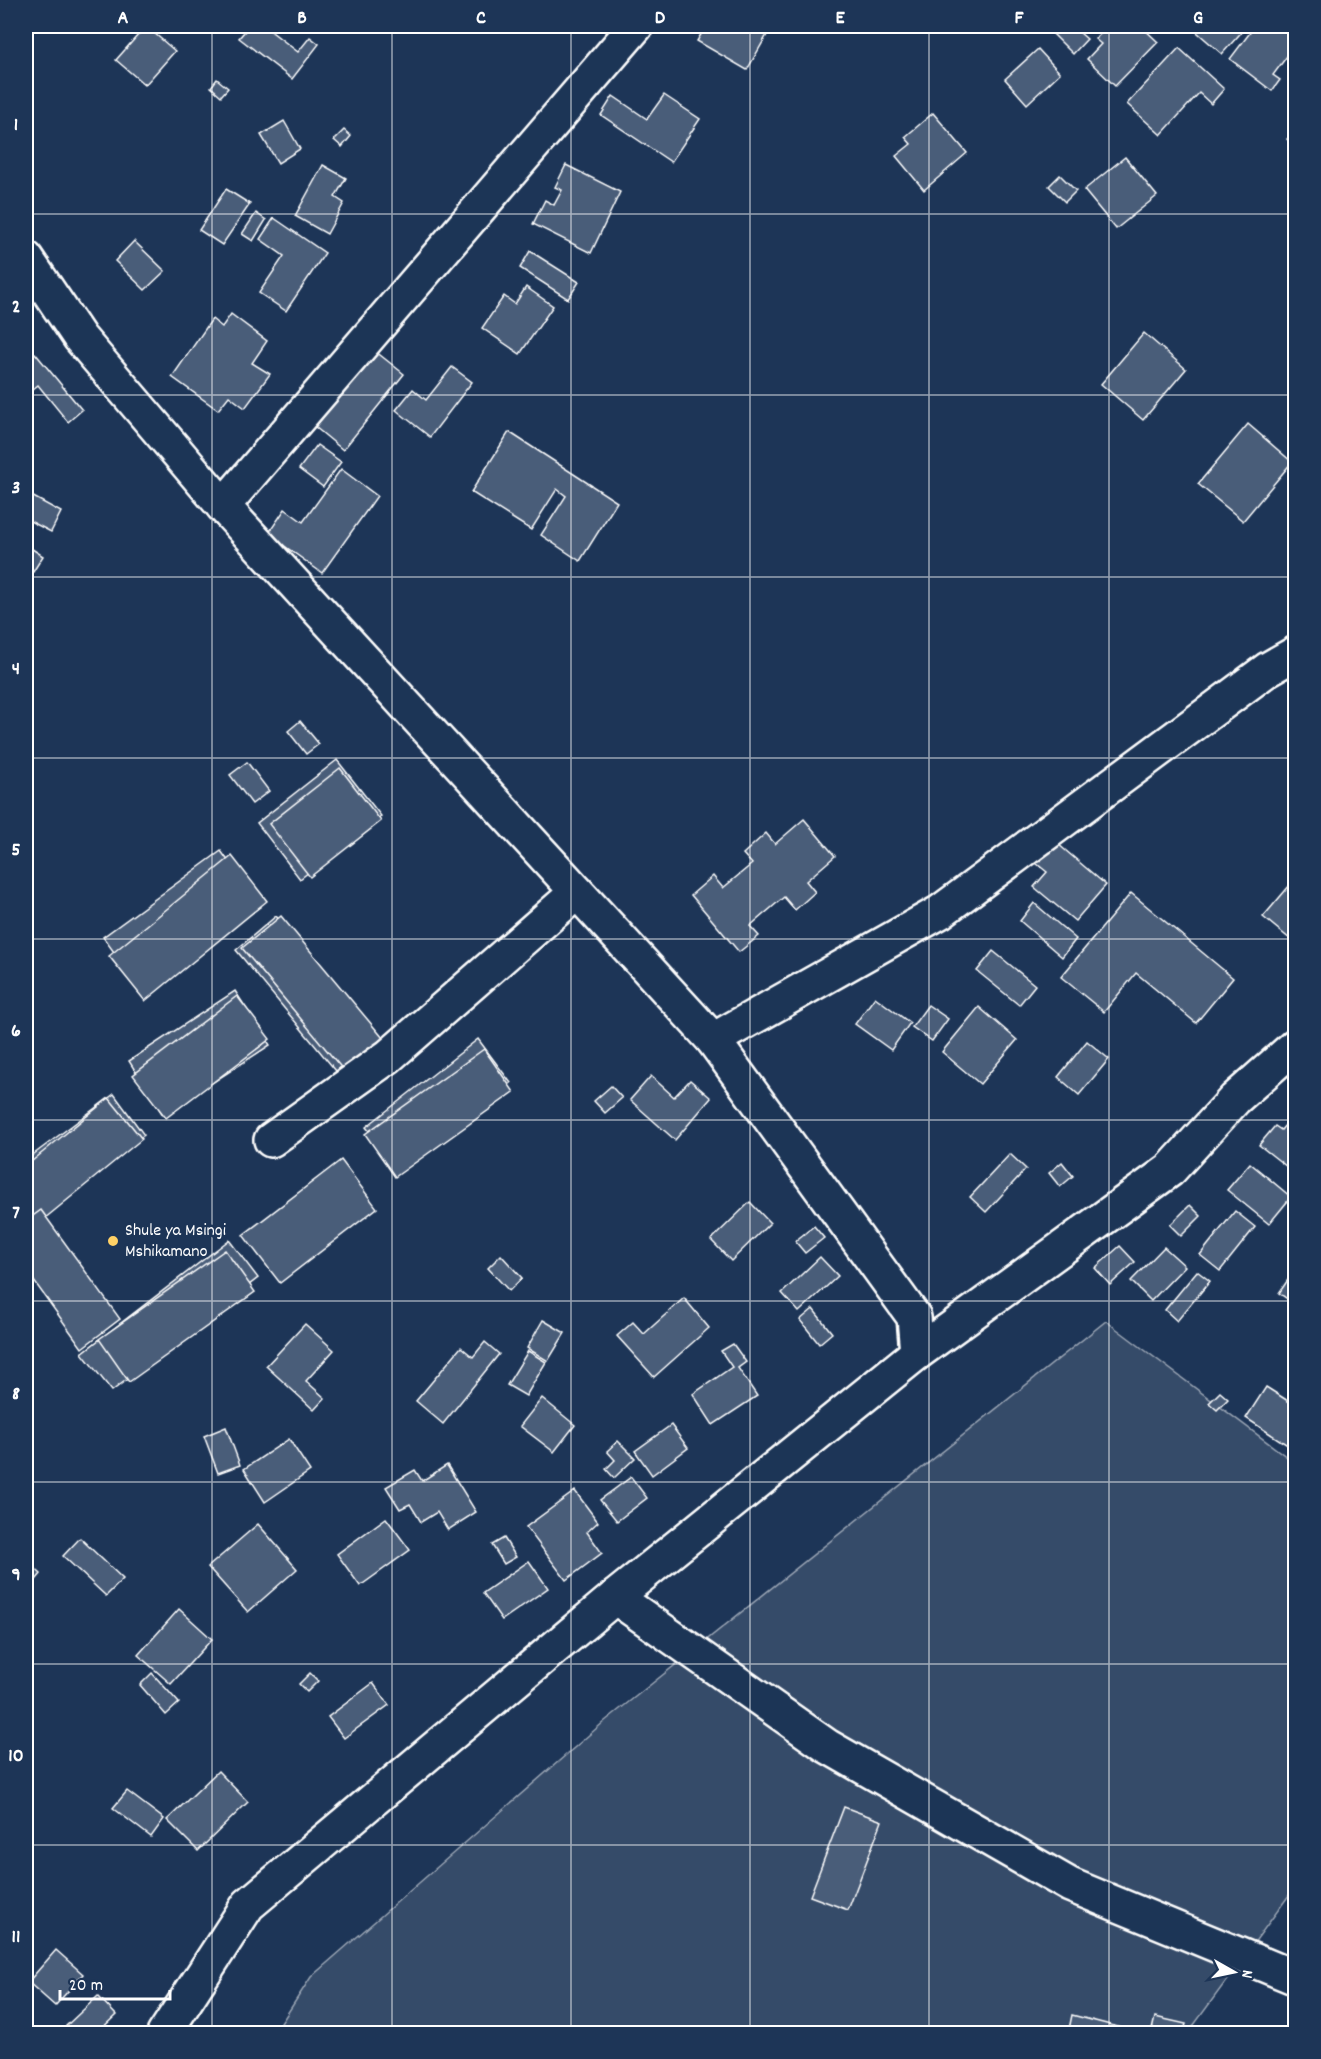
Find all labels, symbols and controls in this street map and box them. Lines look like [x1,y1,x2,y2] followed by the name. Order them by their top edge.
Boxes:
[118,5,129,33] text: A
[297,5,307,33] text: B
[476,5,486,33] text: C
[655,5,666,33] text: D
[835,5,845,33] text: E
[1015,5,1025,33] text: F
[1193,5,1203,33] text: G
[14,112,18,140] text: 1
[12,294,20,322] text: 2
[12,475,20,503] text: 3
[12,656,20,684] text: 4
[11,837,21,865] text: 5
[11,1018,21,1046] text: 6
[12,1200,20,1228] text: 7
[125,1219,226,1265] place label: Shule ya Msingi Mshikamano
[106,1234,120,1248] marker: Shule ya Msingi Mshikamano
[12,1381,20,1409] text: 8
[11,1562,21,1590] text: 9
[8,1743,24,1771] text: 10
[12,1924,20,1952] text: 11
[1204,1942,1264,2002] north arrow
[60,1963,170,2001] scale bar
[1234,1968,1258,1980] text: N
[69,1974,103,1999] text: 20 m

